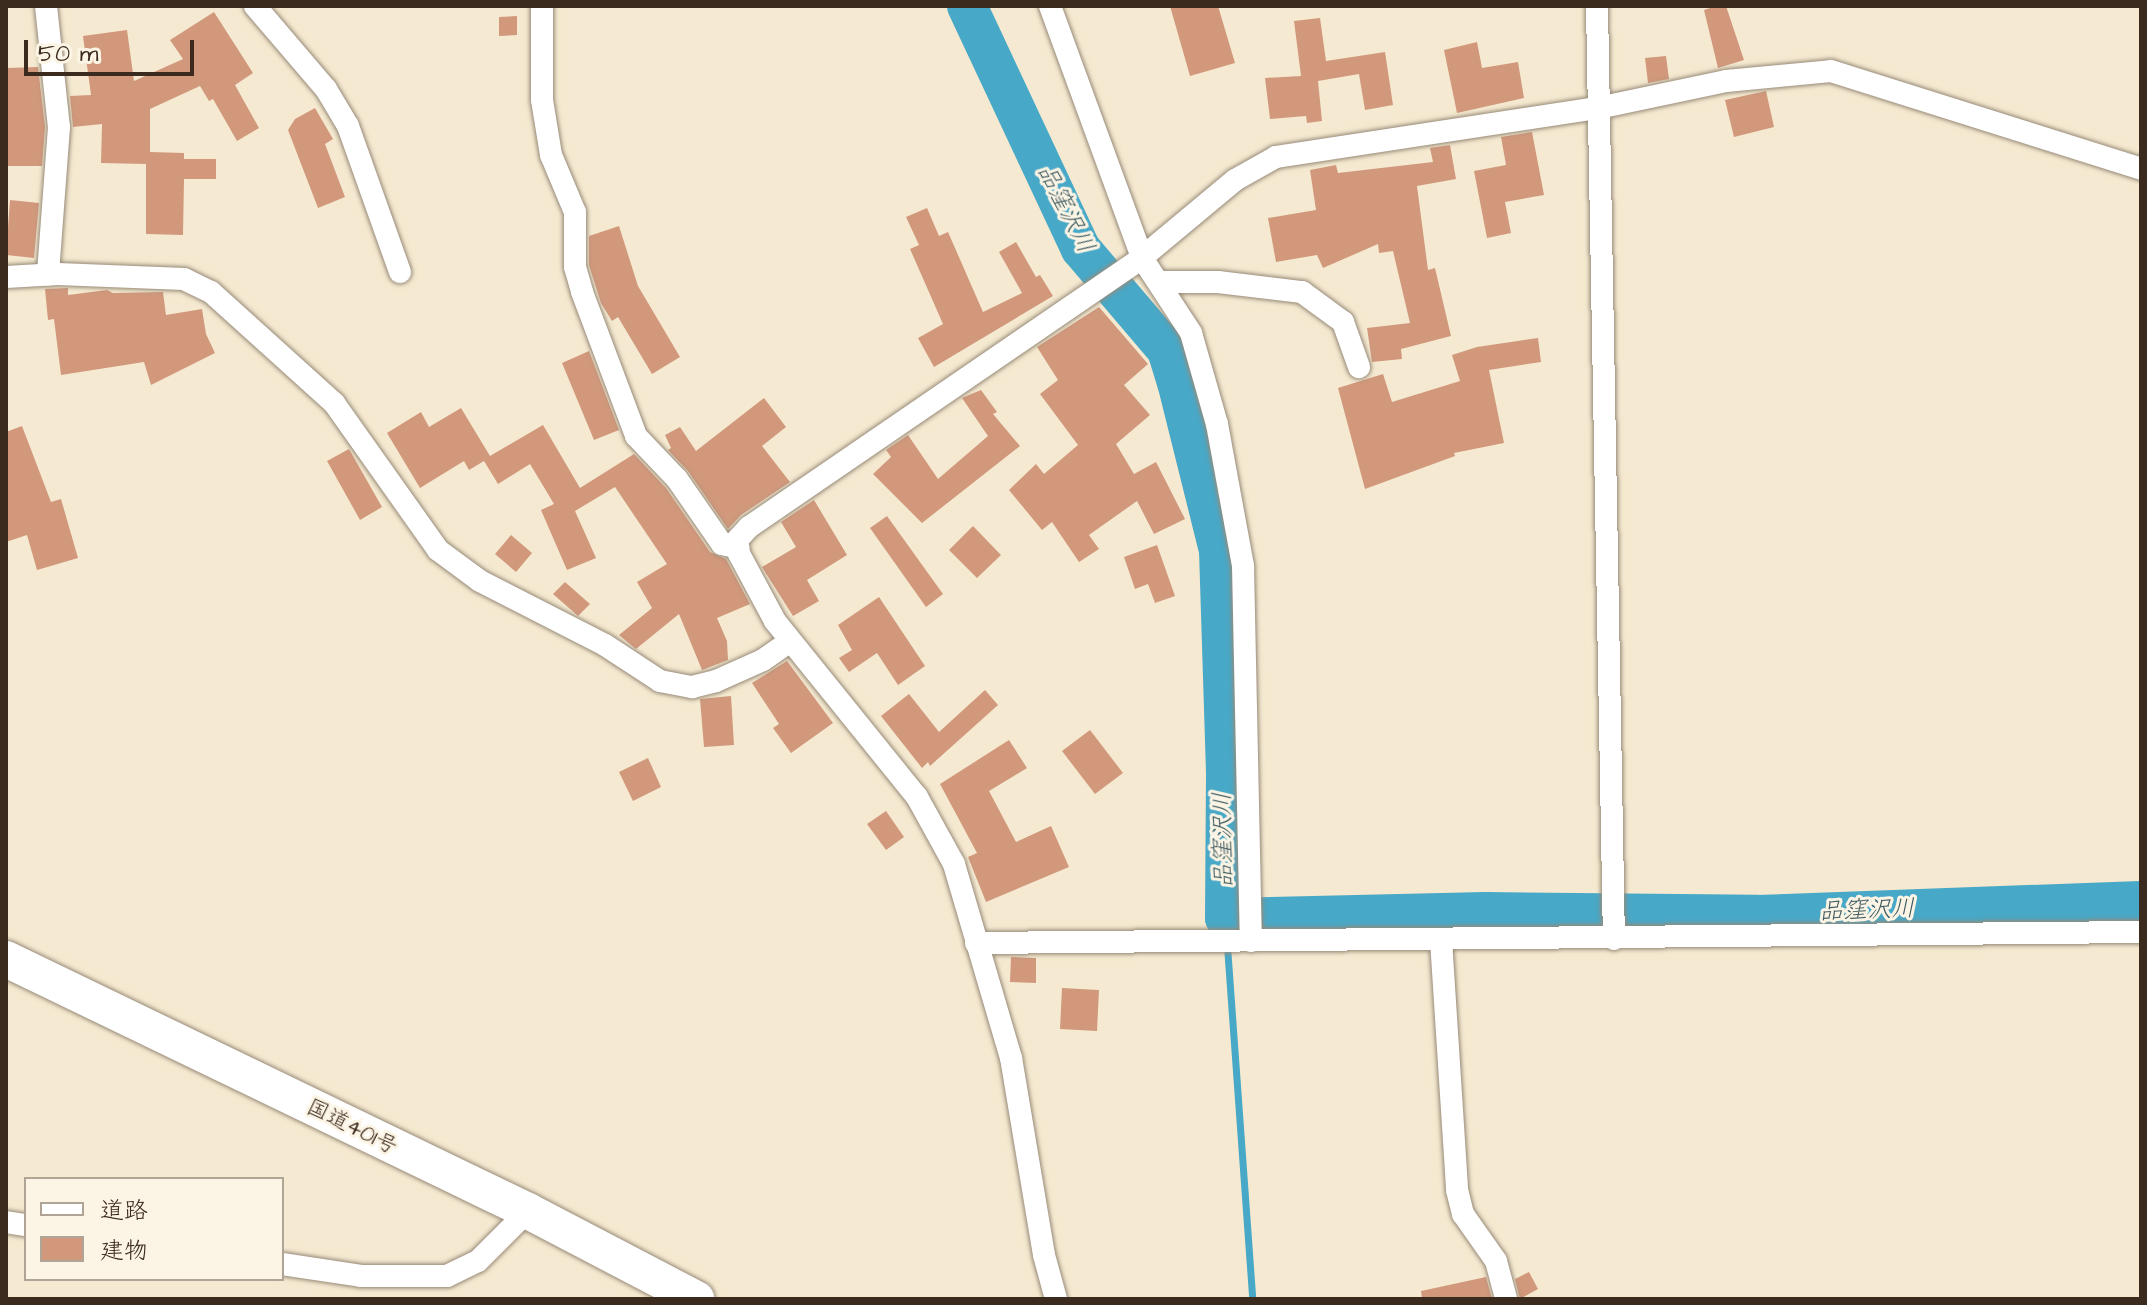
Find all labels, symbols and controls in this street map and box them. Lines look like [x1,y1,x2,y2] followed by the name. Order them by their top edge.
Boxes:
[28,24,198,74] scale bar
[38,37,98,71] text: 50 m
[1030,160,1100,258] water label: 品窪沢川
[1209,792,1239,888] water label: 品窪沢川
[1819,895,1915,927] water label: 品窪沢川
[302,1094,402,1160] street label: 国道401号
[24,1177,284,1281] legend
[100,1194,148,1228] text: 道路
[100,1234,148,1268] text: 建物

